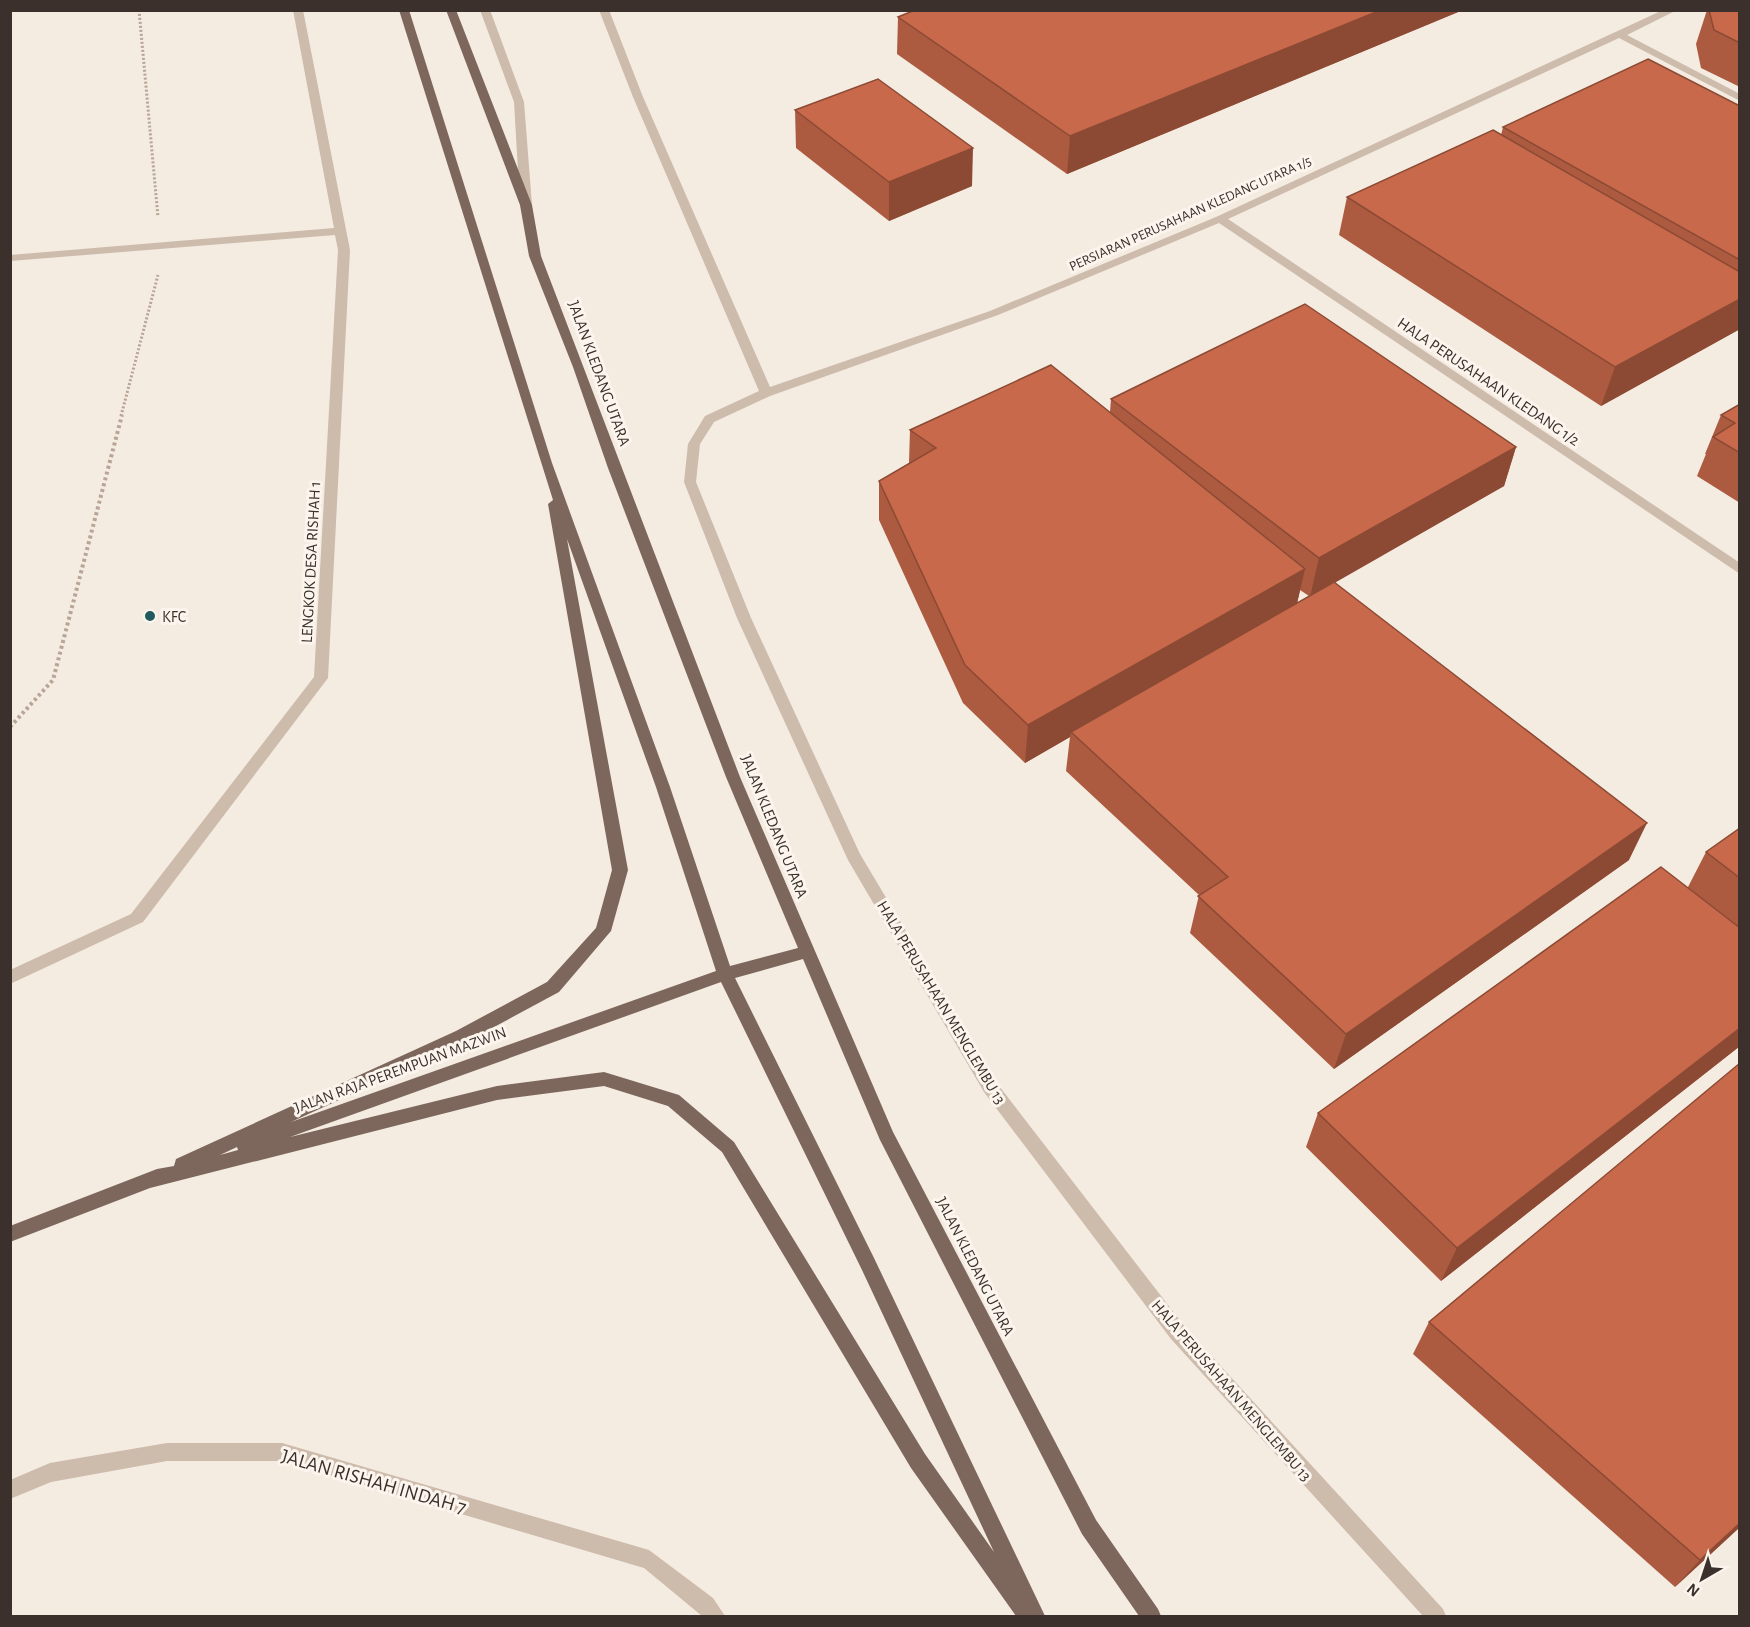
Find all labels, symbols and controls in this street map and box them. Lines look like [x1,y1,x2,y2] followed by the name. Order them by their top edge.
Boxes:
[1067,154,1314,274] street label: PERSIARAN PERUSAHAAN KLEDANG UTARA 1/5
[565,299,633,448] street label: JALAN KLEDANG UTARA
[1394,315,1582,449] street label: HALA PERUSAHAAN KLEDANG 1/2
[299,481,323,643] street label: LENGKOK DESA RISHAH 1
[143,609,157,623] marker: KFC
[162,609,186,625] place label: KFC
[738,752,810,900] street label: JALAN KLEDANG UTARA
[874,898,1008,1107] street label: HALA PERUSAHAAN MENGLEMBU 13
[292,1024,509,1116] street label: JALAN RAJA PEREMPUAN MAZWIN
[933,1194,1017,1338] street label: JALAN KLEDANG UTARA
[1148,1297,1314,1484] street label: HALA PERUSAHAAN MENGLEMBU 13
[279,1446,468,1518] street label: JALAN RISHAH INDAH 7
[1672,1549,1732,1609] north arrow
[1684,1580,1703,1600] text: N

